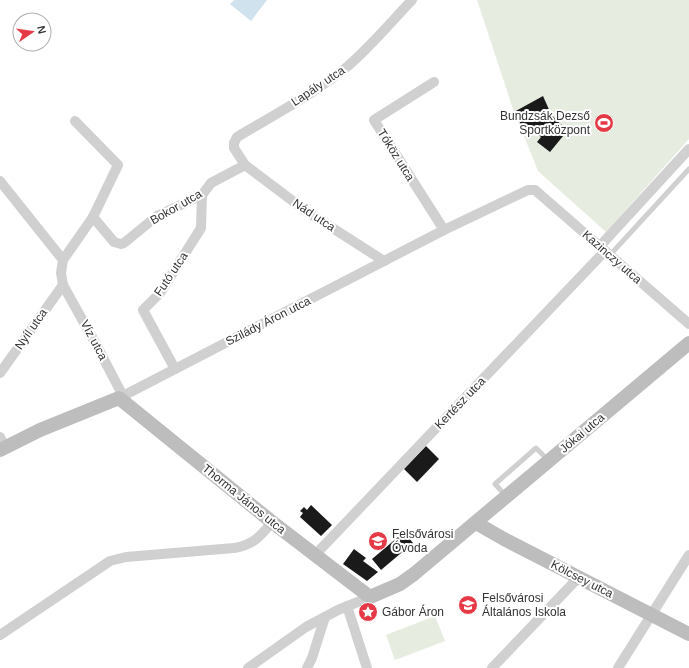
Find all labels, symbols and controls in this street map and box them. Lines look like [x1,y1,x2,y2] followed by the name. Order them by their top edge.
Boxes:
[12,12,52,52] north arrow
[35,25,48,35] text: N
[289,63,348,109] street label: Lapály utca
[500,109,591,137] place label: Bundzsák Dezső Sportközpont
[593,112,615,134] sports icon: Bundzsák Dezső Sportközpont
[375,126,418,184] street label: Tóköz utca
[148,186,205,227] street label: Bokor utca
[290,196,338,234] street label: Nád utca
[579,227,645,287] street label: Kazinczy utca
[151,249,191,299] street label: Futó utca
[223,293,313,348] street label: Szilády Áron utca
[12,306,50,352] street label: Nyíl utca
[78,318,111,363] street label: Víz utca
[432,374,488,432] street label: Kertész utca
[557,410,607,456] street label: Jókai utca
[200,461,289,537] street label: Thorma János utca
[392,527,453,555] place label: Felsővárosi Óvoda
[367,530,389,552] school or university icon: Felsővárosi Óvoda
[549,557,616,601] street label: Kölcsey utca
[482,591,566,619] place label: Felsővárosi Általános Iskola
[457,594,479,616] school or university icon: Felsővárosi Általános Iskola
[357,601,379,623] place icon: Gábor Áron
[382,604,444,619] place label: Gábor Áron

